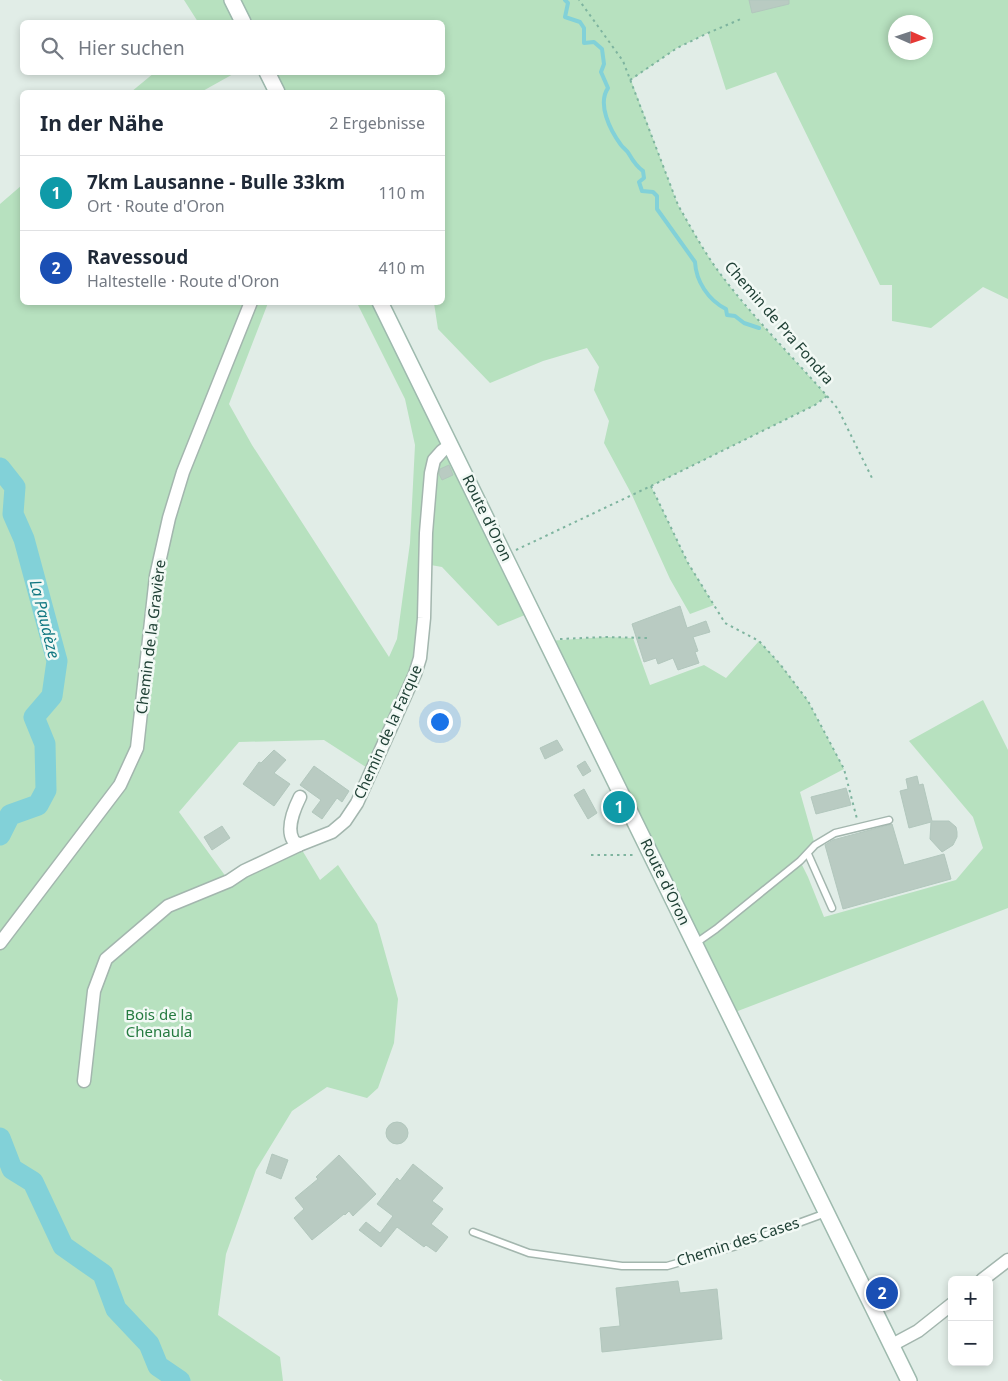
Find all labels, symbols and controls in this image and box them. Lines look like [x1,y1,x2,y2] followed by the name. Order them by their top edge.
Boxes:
[888,15,933,60] north arrow
[20,20,445,75] search box
[38,34,66,62] icon: search
[78,35,185,61] text: Hier suchen
[40,109,164,137] text: In der Nähe
[329,112,425,134] text: 2 Ergebnisse
[87,169,345,195] text: 7km Lausanne - Bulle 33km
[51,182,61,204] text: 1
[378,182,425,204] text: 110 m
[87,195,225,217] text: Ort · Route d'Oron
[87,244,188,270] text: Ravessoud
[51,257,61,279] text: 2
[378,257,425,279] text: 410 m
[721,257,839,388] street label: Chemin de Pra Fondra
[87,270,279,292] text: Haltestelle · Route d'Oron
[458,471,517,564] street label: Route d'Oron
[131,558,169,715] street label: Chemin de la Gravière
[25,577,65,661] water label: La Paudèze
[348,661,426,802] street label: Chemin de la Farque
[427,709,453,735] your location
[603,788,635,826] pin: 1
[636,835,695,928] street label: Route d'Oron
[125,1004,193,1041] park label: Bois de la Chenaula
[674,1212,802,1270] street label: Chemin des Cases
[866,1274,898,1312] pin: 2
[948,1276,993,1366] map controls
[948,1276,993,1321] button: +
[948,1321,993,1366] button: −

